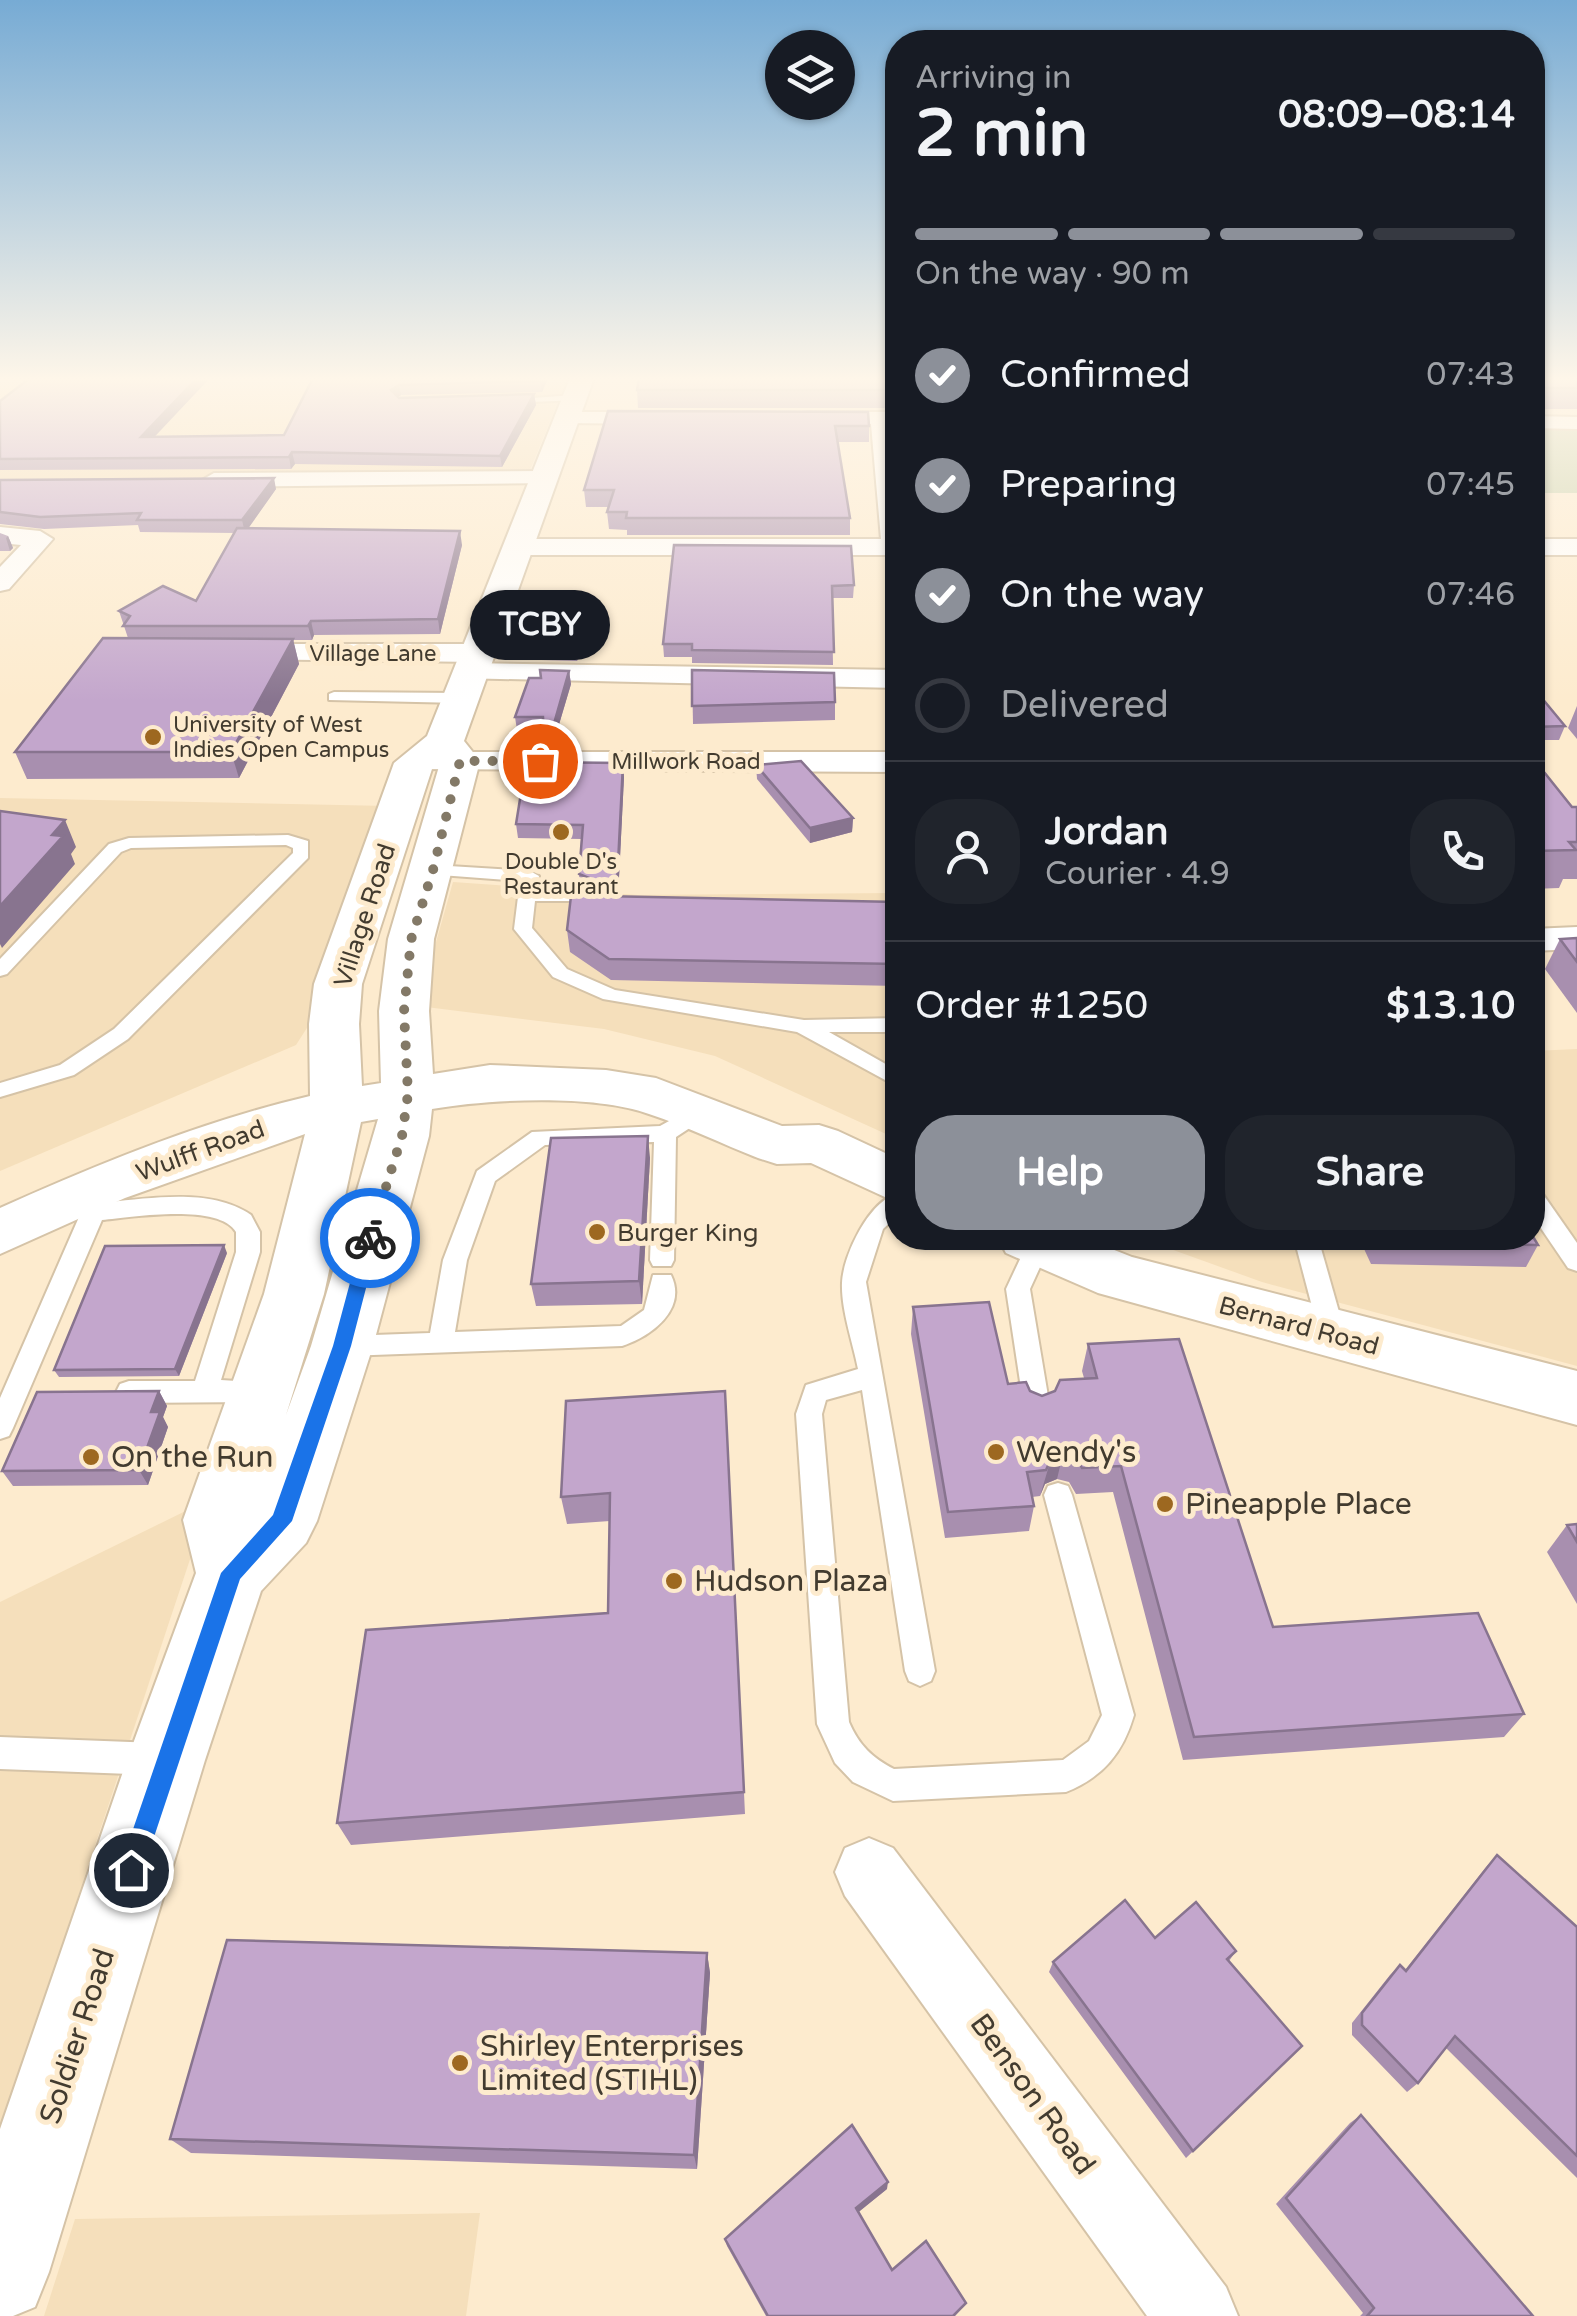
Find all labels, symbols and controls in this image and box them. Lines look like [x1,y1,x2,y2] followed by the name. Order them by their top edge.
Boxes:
[765,30,855,120] map controls
[765,30,855,120] button: layers
[915,59,1072,97] text: Arriving in
[1278,92,1515,138] text: 08:09–08:14
[915,95,1088,174] text: 2 min
[915,255,1190,293] text: On the way · 90 m
[915,348,970,403] icon: check
[1000,352,1191,398] text: Confirmed
[1426,356,1515,394] text: 07:43
[915,458,970,513] icon: check
[1000,462,1177,508] text: Preparing
[1426,466,1515,504] text: 07:45
[915,568,970,623] icon: check
[1000,572,1204,618] text: On the way
[1426,576,1515,614] text: 07:46
[470,591,610,661] callout: TCBY
[499,606,581,644] text: TCBY
[310,641,436,667] street label: Village Lane
[1000,682,1169,728] text: Delivered
[173,712,389,763] place label: University of West Indies Open Campus
[498,719,583,804] pin
[142,726,164,748] marker: University of West Indies Open Campus
[513,734,568,789] icon: bag
[611,749,761,775] street label: Millwork Road
[915,799,1020,904] button: person
[1410,799,1515,904] button: phone
[1045,809,1168,855] text: Jordan
[550,821,572,843] marker: Double D's Restaurant
[328,840,402,991] street label: Village Road
[504,849,619,900] place label: Double D's Restaurant
[1045,855,1230,893] text: Courier · 4.9
[915,983,1148,1029] text: Order #1250
[1386,983,1515,1029] text: $13.10
[132,1114,269,1188] street label: Wulff Road
[915,1115,1205,1230] button: Help
[1225,1115,1515,1230] button: Share
[320,1188,420,1288] courier
[343,1211,398,1266] icon: bike
[617,1218,759,1248] place label: Burger King
[586,1221,608,1243] marker: Burger King
[1215,1290,1382,1362] street label: Bernard Road
[1016,1434,1136,1471] place label: Wendy's
[111,1439,274,1476] place label: On the Run
[985,1441,1007,1463] marker: Wendy's
[80,1446,102,1468] marker: On the Run
[1185,1486,1412,1523] place label: Pineapple Place
[1154,1493,1176,1515] marker: Pineapple Place
[694,1563,888,1600] place label: Hudson Plaza
[663,1570,685,1592] marker: Hudson Plaza
[89,1828,174,1913] pin
[104,1843,159,1898] icon: home
[32,1944,123,2129] street label: Soldier Road
[962,2007,1103,2182] street label: Benson Road
[480,2028,744,2099] place label: Shirley Enterprises Limited (STIHL)
[449,2052,471,2074] marker: Shirley Enterprises Limited (STIHL)

